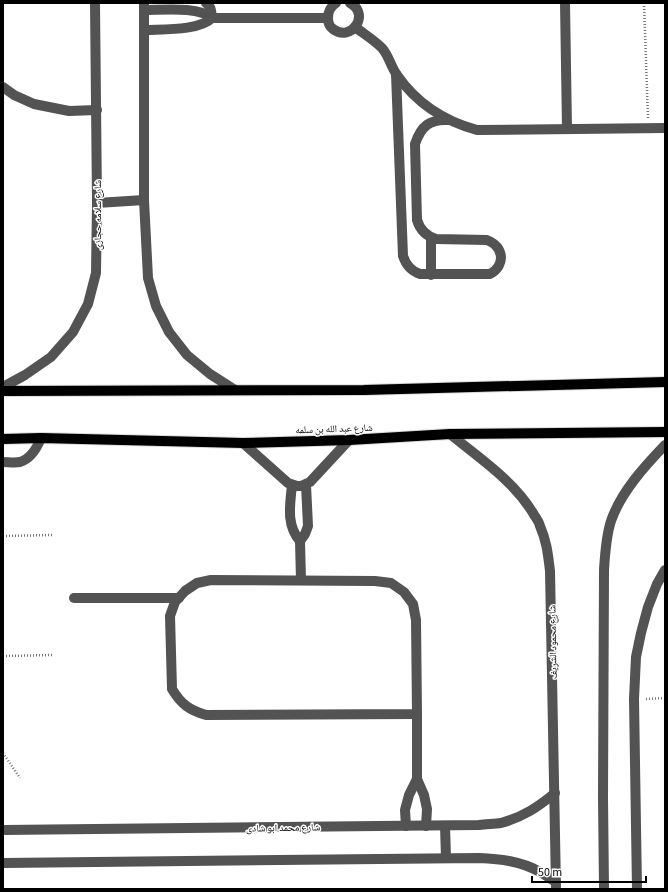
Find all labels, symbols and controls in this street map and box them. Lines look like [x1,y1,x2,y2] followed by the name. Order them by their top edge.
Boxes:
[91,179,105,250] street label: شارع سلامه حجازى
[295,421,373,437] street label: شارع عبد الله بن سلمه
[545,604,561,679] street label: شارع محمود الشريف
[246,820,321,836] street label: شارع محمد ابو شادى
[532,858,646,884] scale bar
[538,864,562,881] text: 50 m

